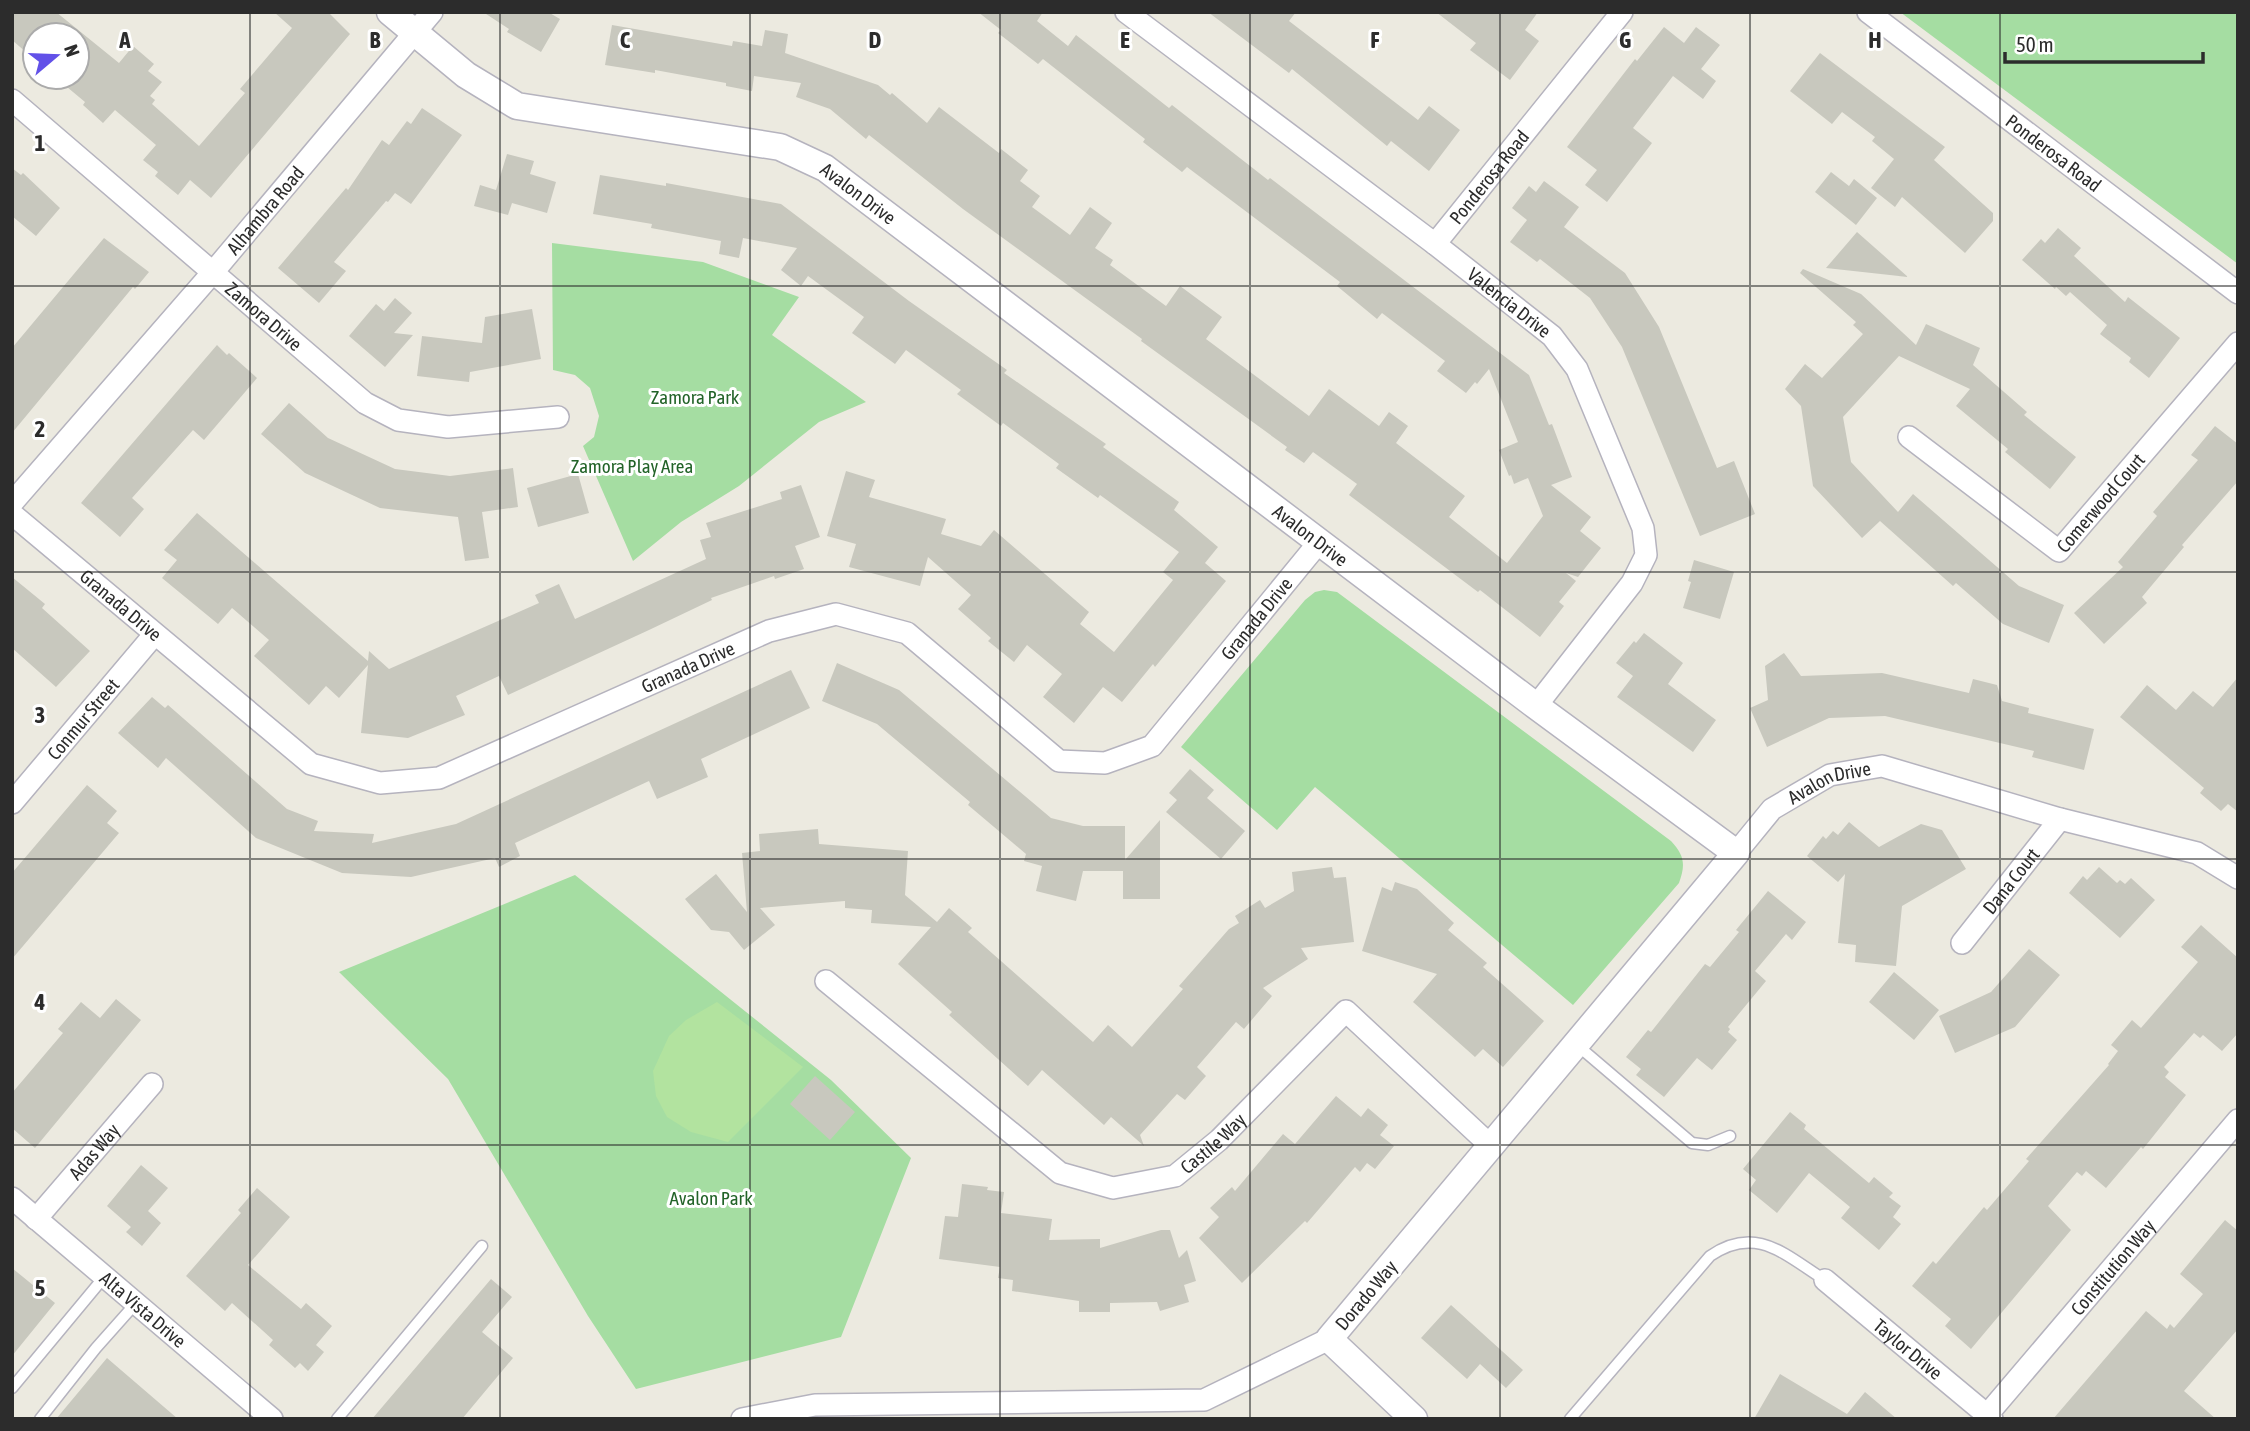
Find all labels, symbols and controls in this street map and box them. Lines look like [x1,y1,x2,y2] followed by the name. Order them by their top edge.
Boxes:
[21,21,91,91] north arrow
[2005,21,2203,65] scale bar
[118,27,131,53] text: A
[370,27,381,53] text: B
[620,27,631,53] text: C
[869,27,882,53] text: D
[1120,27,1130,53] text: E
[1370,27,1380,53] text: F
[1619,27,1631,53] text: G
[1868,27,1882,53] text: H
[2016,32,2054,56] text: 50 m
[60,42,84,59] text: N
[2002,110,2106,196] street label: Ponderosa Road
[1445,126,1533,228] street label: Ponderosa Road
[35,130,46,156] text: 1
[816,158,900,229] street label: Avalon Drive
[222,162,308,259] street label: Alhambra Road
[1463,263,1555,342] street label: Valencia Drive
[221,277,307,355] street label: Zamora Drive
[651,386,740,408] park label: Zamora Park
[35,416,45,442] text: 2
[2052,449,2149,557] street label: Comerwood Court
[571,455,693,477] park label: Zamora Play Area
[1269,500,1352,571] street label: Avalon Drive
[76,565,166,645] street label: Granada Drive
[1216,573,1297,664] street label: Granada Drive
[638,637,738,697] street label: Granada Drive
[42,674,124,764] street label: Conmur Street
[35,702,45,728] text: 3
[1784,757,1872,808] street label: Avalon Drive
[1978,844,2044,918] street label: Dana Court
[34,989,46,1015] text: 4
[1176,1108,1250,1178] street label: Castile Way
[64,1119,124,1184] street label: Adas Way
[669,1187,753,1209] park label: Avalon Park
[2066,1215,2160,1319] street label: Constitution Way
[1331,1256,1402,1334] street label: Dorado Way
[96,1267,190,1352] street label: Alta Vista Drive
[35,1275,46,1301] text: 5
[1869,1314,1947,1384] street label: Taylor Drive

